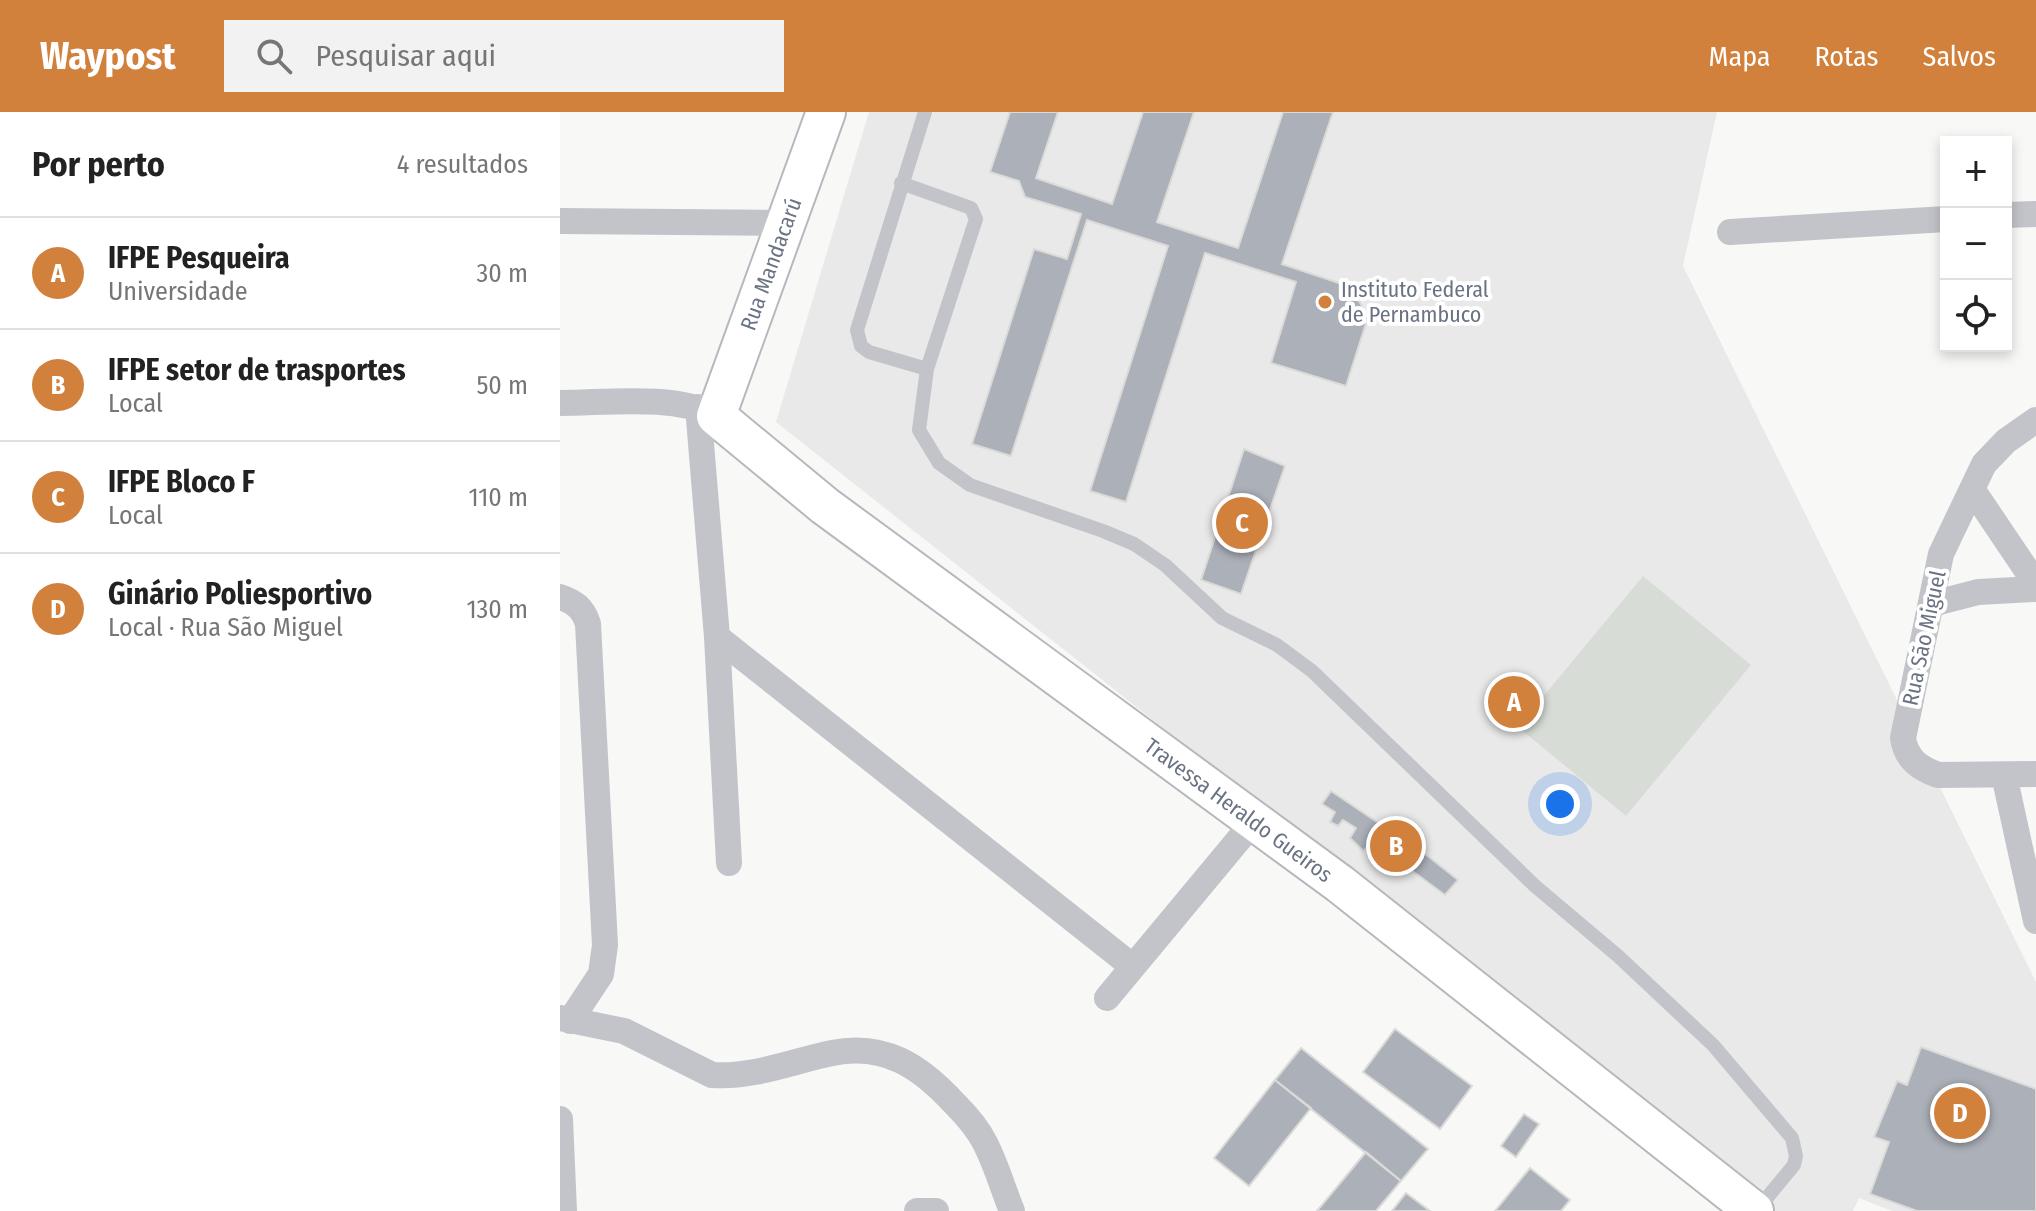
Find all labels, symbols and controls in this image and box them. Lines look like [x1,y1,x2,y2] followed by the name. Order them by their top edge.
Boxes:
[224,20,784,92] search box
[40,33,176,79] text: Waypost
[252,34,296,78] icon: search
[316,38,496,74] text: Pesquisar aqui
[1709,40,1771,73] text: Mapa
[1815,40,1879,73] text: Rotas
[1923,40,1996,73] text: Salvos
[1940,136,2012,352] map controls
[1940,136,2012,208] button: +
[32,144,165,185] text: Por perto
[397,149,528,180] text: 4 resultados
[735,194,807,334] street label: Rua Mandacarú
[1940,208,2012,280] button: −
[108,240,290,276] text: IFPE Pesqueira
[51,258,65,289] text: A
[477,258,528,289] text: 30 m
[108,276,248,307] text: Universidade
[1341,276,1489,328] place label: Instituto Federal de Pernambuco
[1940,280,2012,352] button: locate
[1316,293,1334,311] marker: Instituto Federal de Pernambuco
[108,352,406,388] text: IFPE setor de trasportes
[51,370,65,401] text: B
[476,370,528,401] text: 50 m
[108,388,163,419] text: Local
[108,464,255,500] text: IFPE Bloco F
[51,482,65,513] text: C
[468,482,528,513] text: 110 m
[1216,493,1268,553] pin: C
[108,500,163,531] text: Local
[1897,568,1952,708] street label: Rua São Miguel
[108,576,372,612] text: Ginário Poliesportivo
[50,594,66,625] text: D
[466,594,528,625] text: 130 m
[108,612,343,643] text: Local · Rua São Miguel
[1488,672,1540,732] pin: A
[1140,732,1338,888] street label: Travessa Heraldo Gueiros
[1540,784,1580,824] your location
[1370,816,1422,876] pin: B
[1934,1083,1986,1143] pin: D

